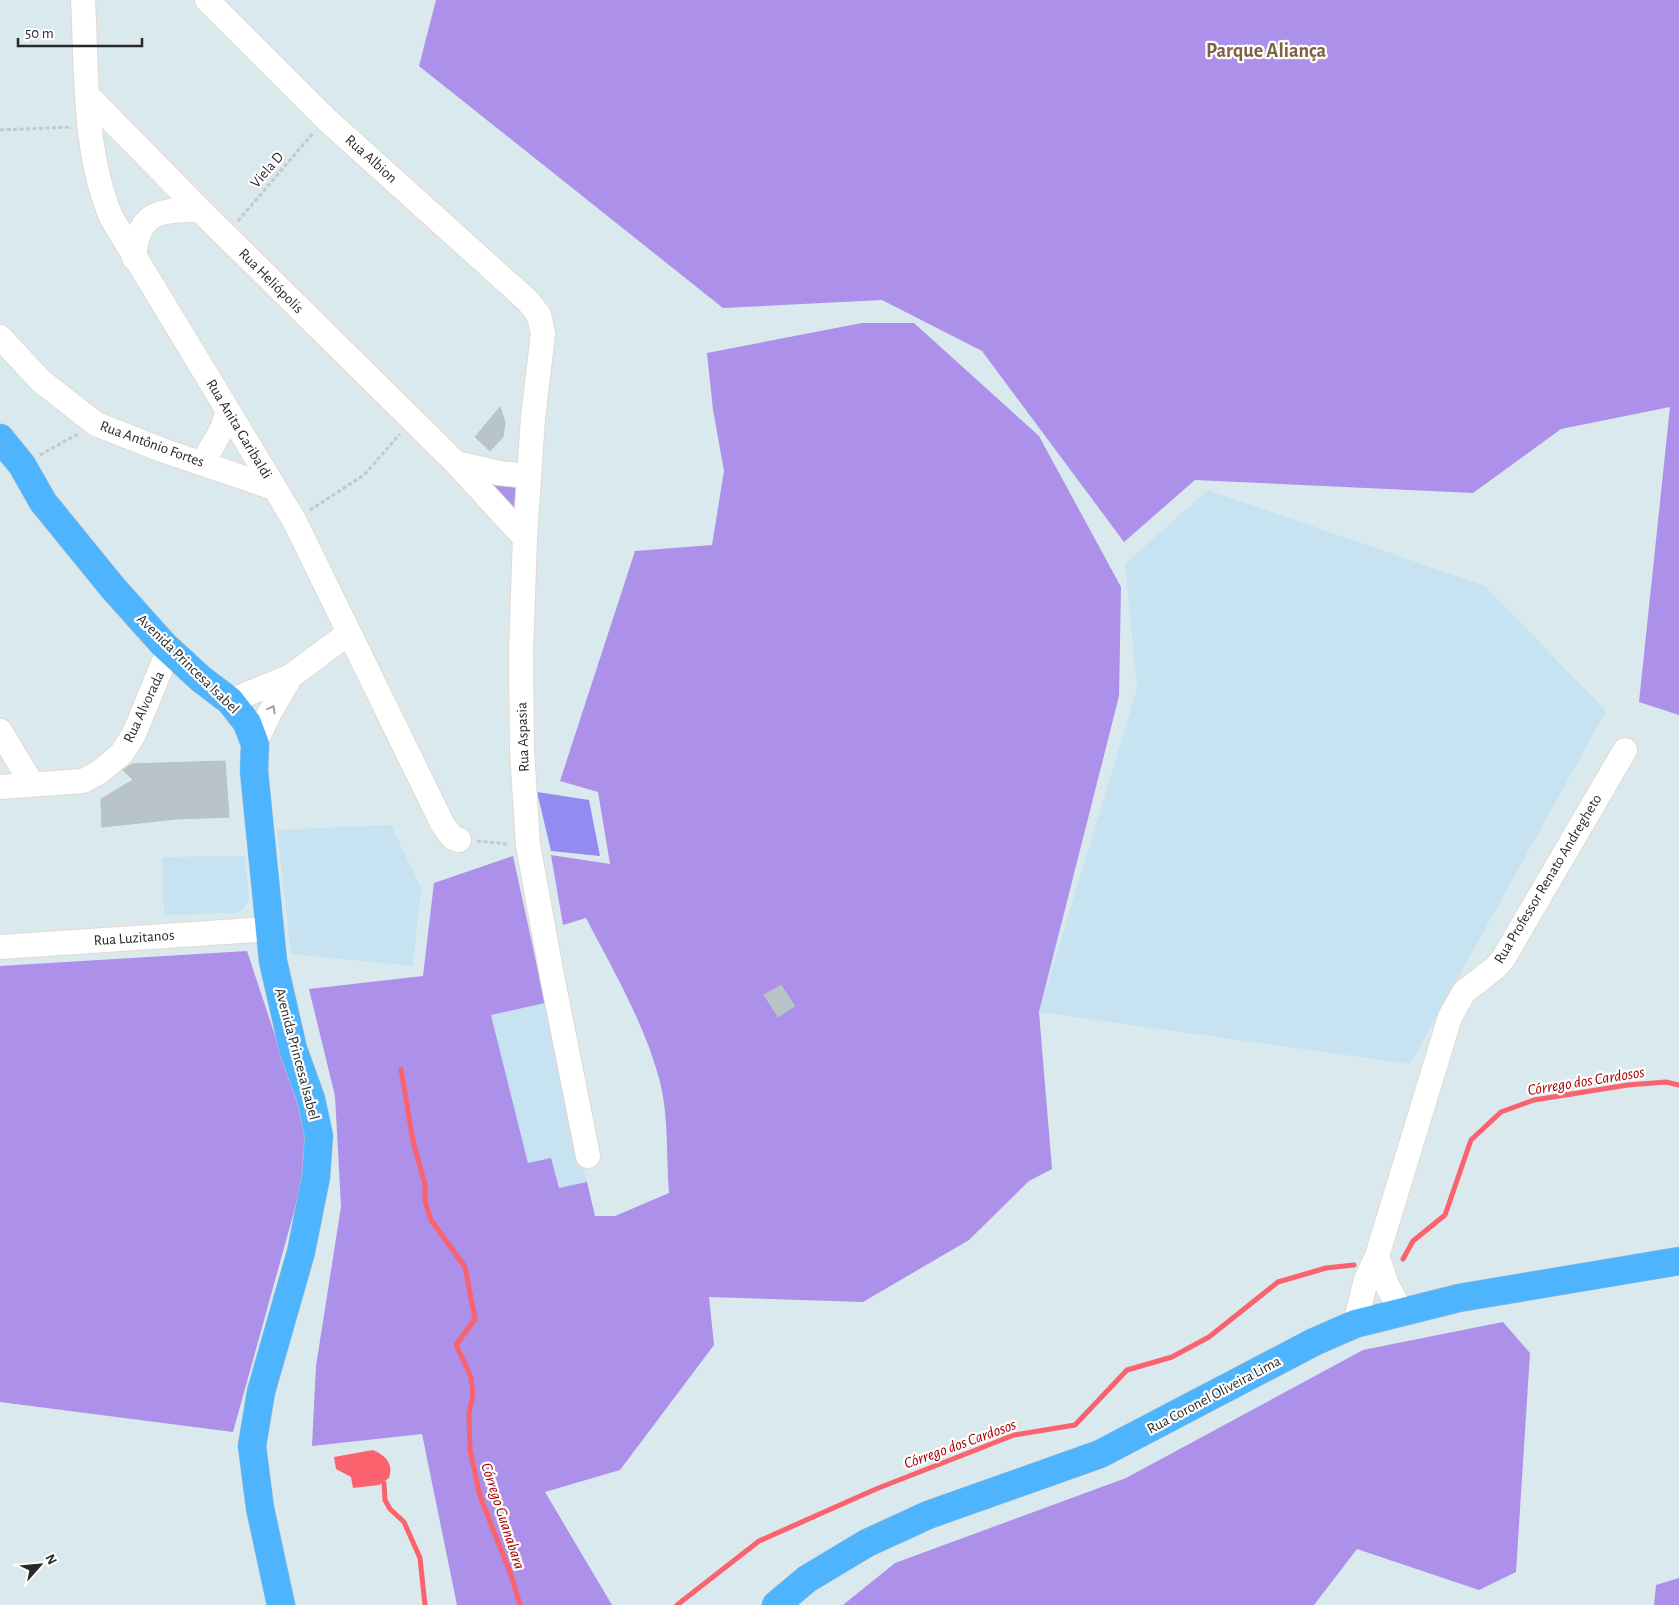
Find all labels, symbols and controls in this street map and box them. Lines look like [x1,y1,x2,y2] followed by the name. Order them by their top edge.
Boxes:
[18,15,141,47] scale bar
[25,26,54,41] text: 50 m
[1206,41,1326,61] district label: Parque Aliança
[342,132,400,186] street label: Rua Albion
[248,149,287,191] street label: Viela D
[236,246,306,316] street label: Rua Heliópolis
[203,377,275,481] street label: Rua Anita Garibaldi
[98,418,206,470] street label: Rua Antônio Fortes
[134,611,242,717] street label: Avenida Princesa Isabel
[121,669,167,745] street label: Rua Alvorada
[514,702,532,772] street label: Rua Aspasia
[266,706,276,715] one-way arrow
[1491,792,1605,966] street label: Rua Professor Renato Andregheto
[93,928,175,948] street label: Rua Luzitanos
[272,986,322,1122] street label: Avenida Princesa Isabel
[1527,1064,1645,1098] water label: Córrego dos Cardosos
[1145,1353,1283,1437] street label: Rua Coronel Oliveira Lima
[902,1416,1018,1472] water label: Córrego dos Cardosos
[478,1461,528,1571] water label: Córrego Guanabara
[15,1540,65,1590] north arrow
[42,1552,59,1567] text: N

